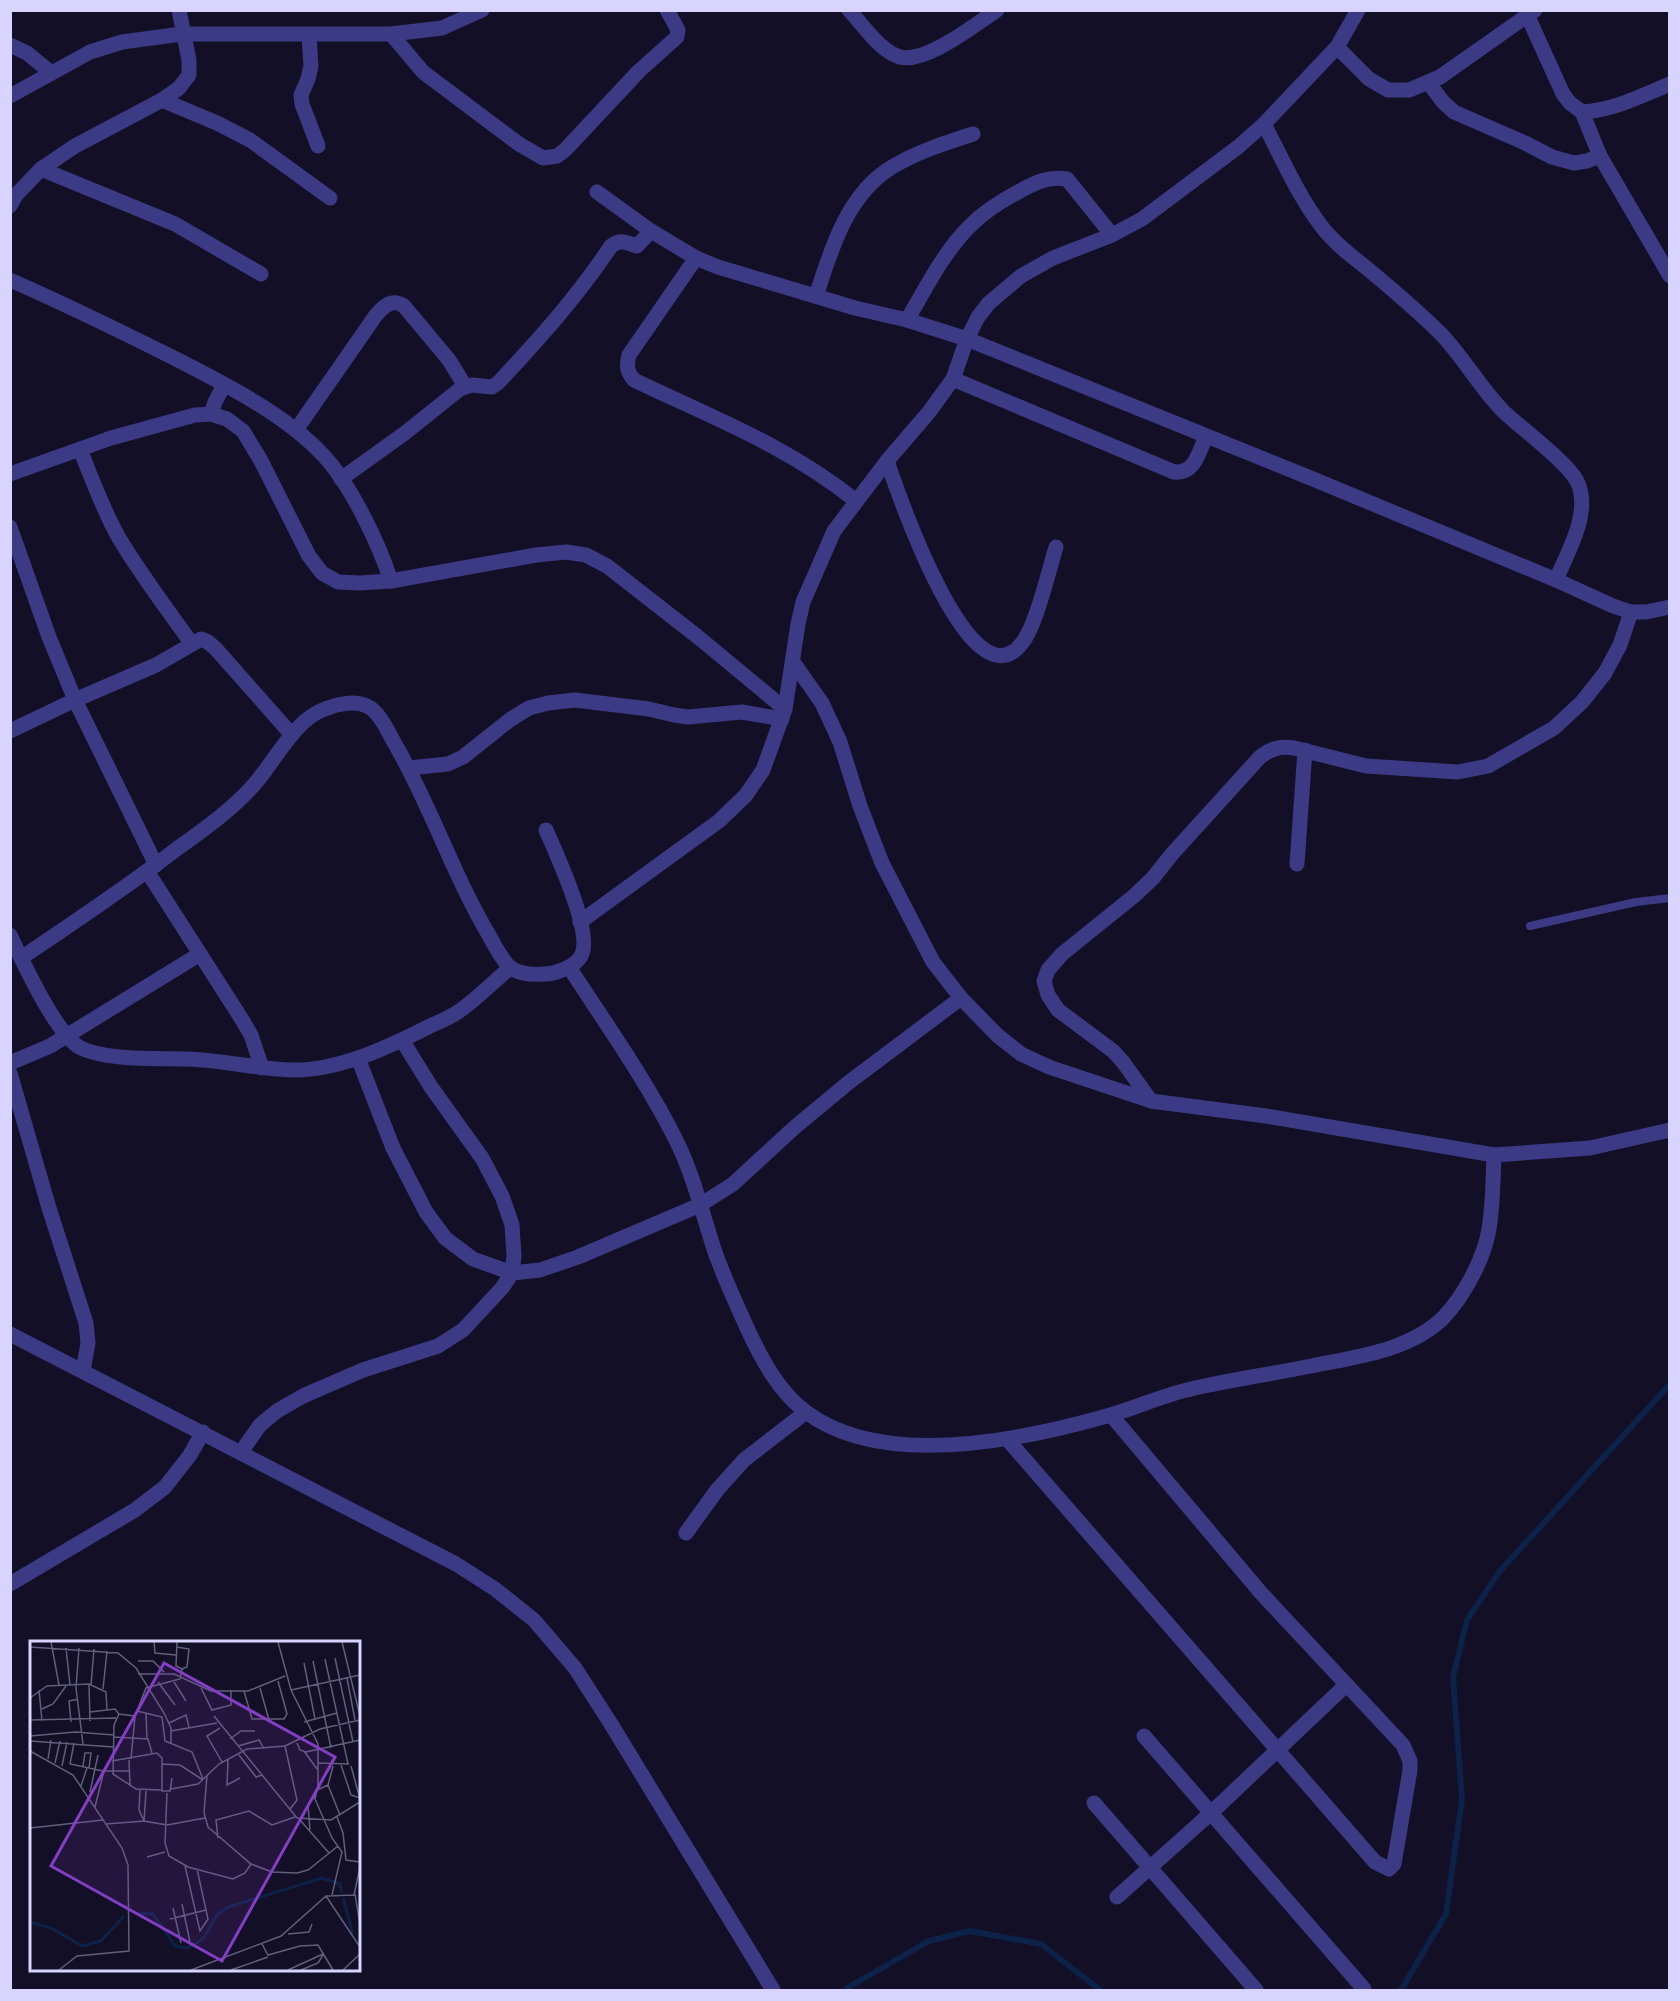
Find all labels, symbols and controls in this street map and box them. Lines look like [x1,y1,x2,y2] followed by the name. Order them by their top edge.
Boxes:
[30,1641,360,1971] inset map

